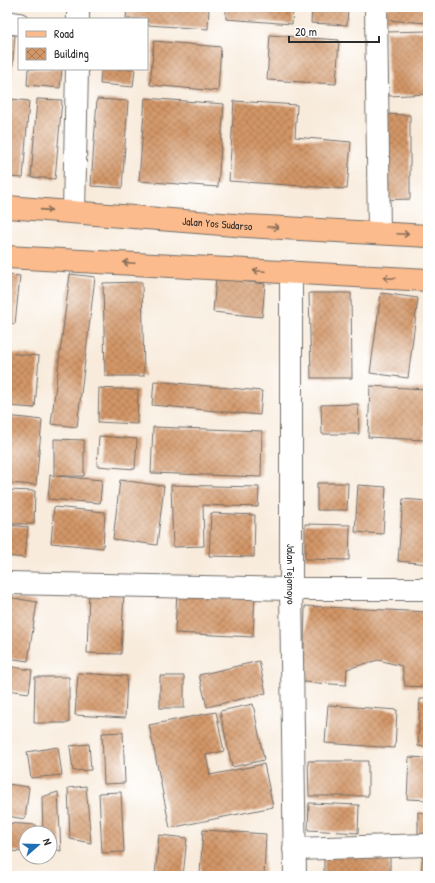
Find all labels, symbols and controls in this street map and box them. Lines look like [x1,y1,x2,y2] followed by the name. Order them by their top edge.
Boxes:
[18,18,148,70] legend
[289,18,379,44] scale bar
[295,23,317,40] text: 20 m
[54,25,74,42] text: Road
[54,45,89,62] text: Building
[39,206,52,213] one-way arrow
[182,214,253,233] street label: Jalan Yos Sudarso
[266,224,279,231] one-way arrow
[396,231,409,238] one-way arrow
[123,260,136,267] one-way arrow
[253,267,266,274] one-way arrow
[383,274,396,281] one-way arrow
[284,544,298,605] street label: Jalan Tejomoyo
[18,825,58,865] north arrow
[40,836,55,847] text: N

